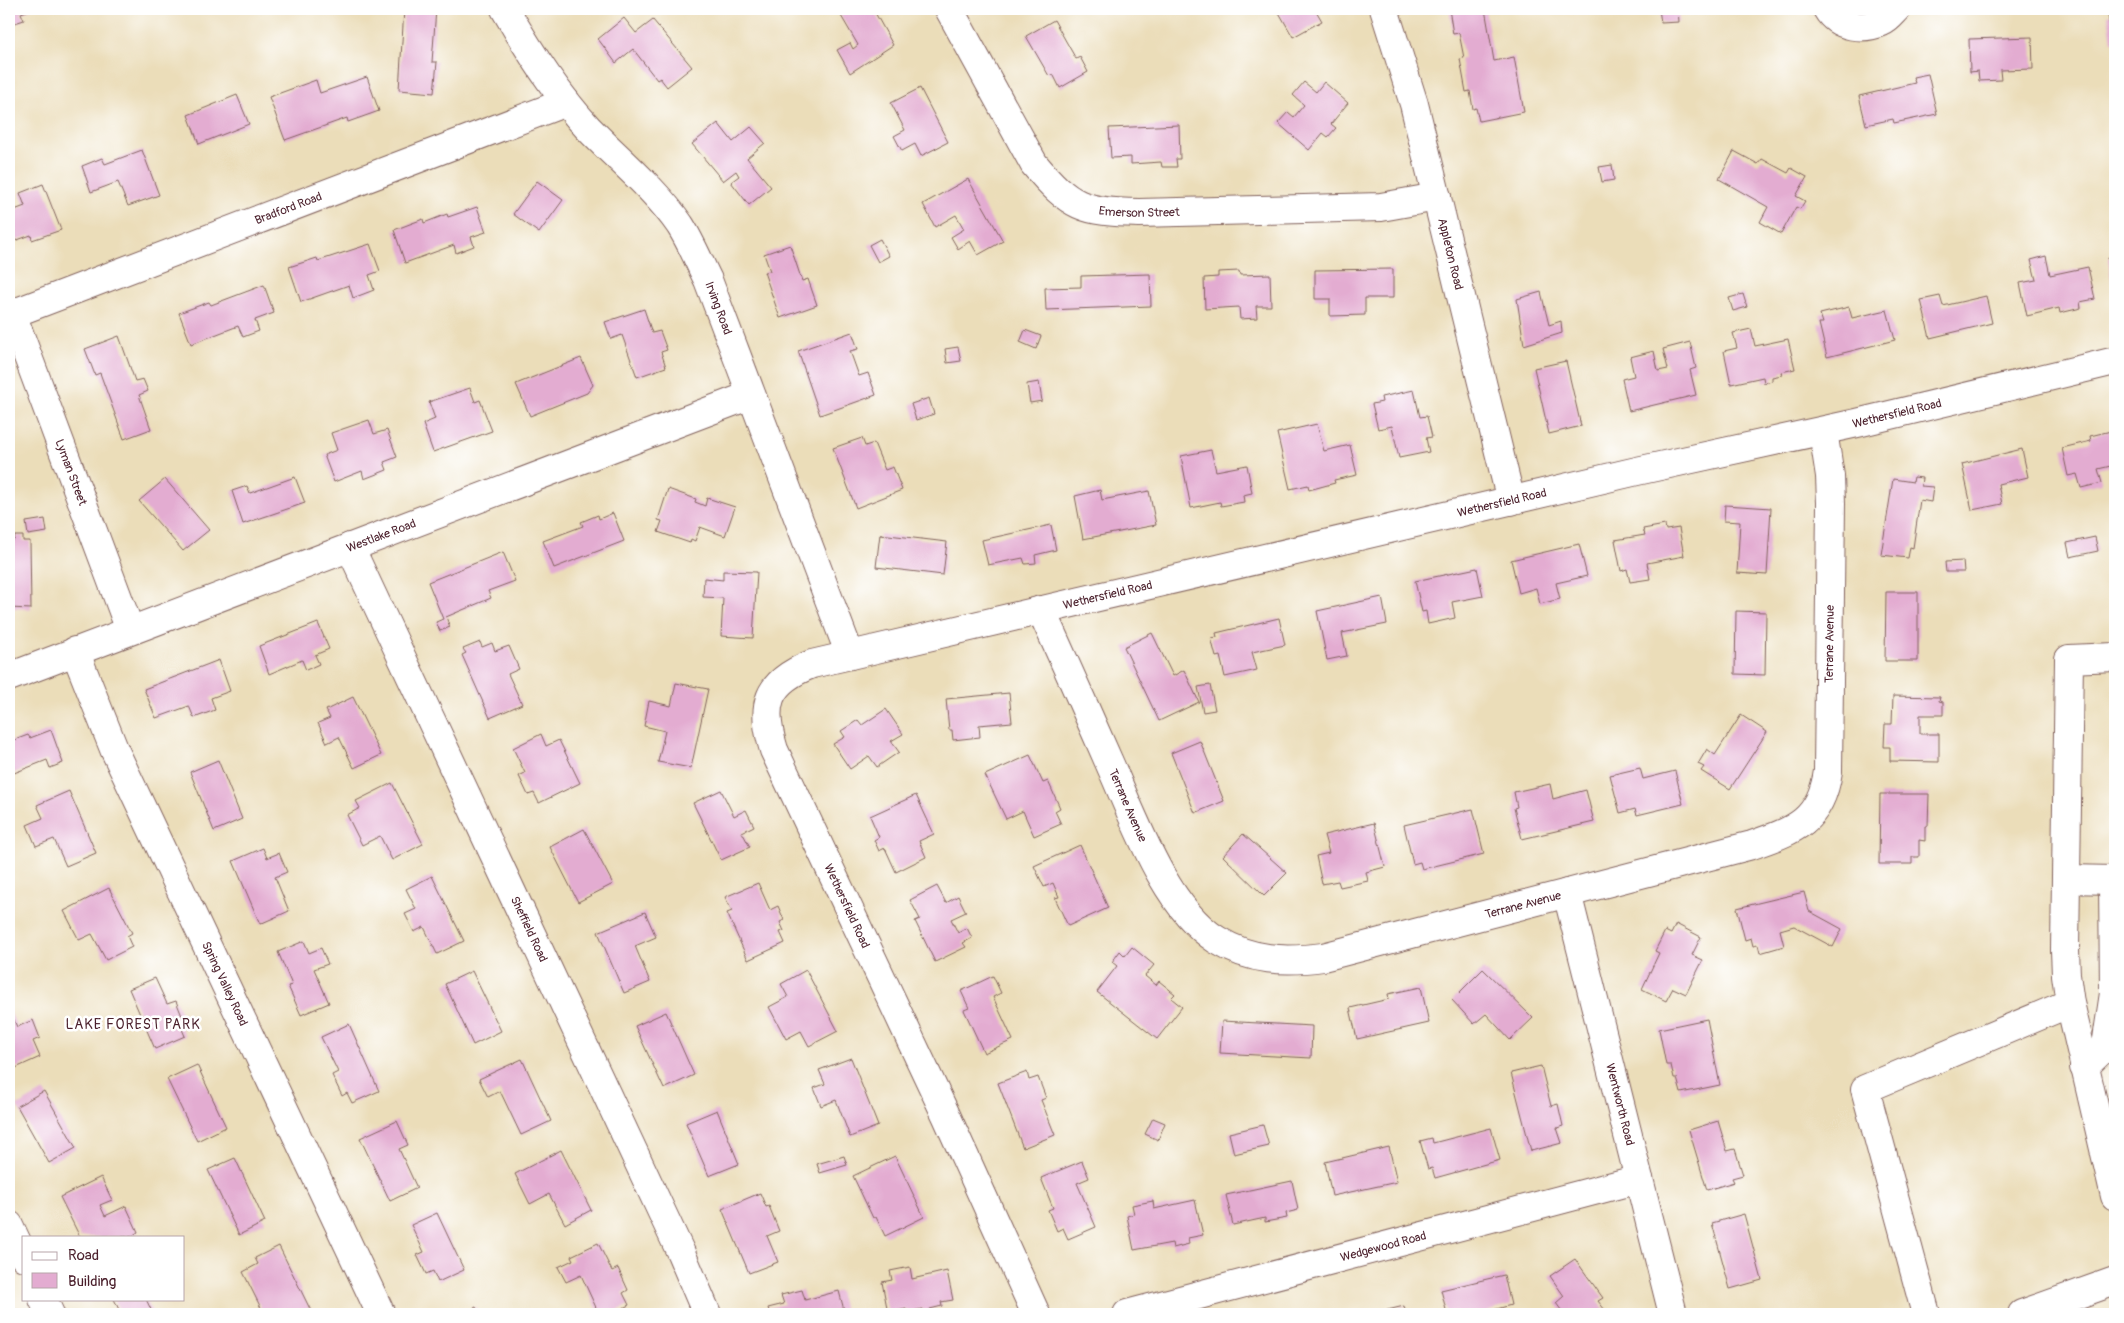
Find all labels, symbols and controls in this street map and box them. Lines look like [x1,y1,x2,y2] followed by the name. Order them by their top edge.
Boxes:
[253,189,324,228] street label: Bradford Road
[1098,203,1180,221] street label: Emerson Street
[1434,217,1466,292] street label: Appleton Road
[701,280,735,337] street label: Irving Road
[1851,396,1943,432] street label: Wethersfield Road
[51,437,90,508] street label: Lyman Street
[1456,485,1548,521] street label: Wethersfield Road
[344,516,418,556] street label: Westlake Road
[1061,578,1154,613] street label: Wethersfield Road
[1822,605,1838,683] street label: Terrane Avenue
[1105,767,1150,845] street label: Terrane Avenue
[820,862,873,951] street label: Wethersfield Road
[1484,888,1563,922] street label: Terrane Avenue
[507,894,551,965] street label: Sheffield Road
[198,939,251,1029] street label: Spring Valley Road
[65,1016,201,1033] district label: LAKE FOREST PARK
[1602,1062,1637,1147] street label: Wentworth Road
[1339,1228,1428,1265] street label: Wedgewood Road
[22,1236,185,1300] legend
[68,1246,99,1265] text: Road
[68,1272,116,1291] text: Building

